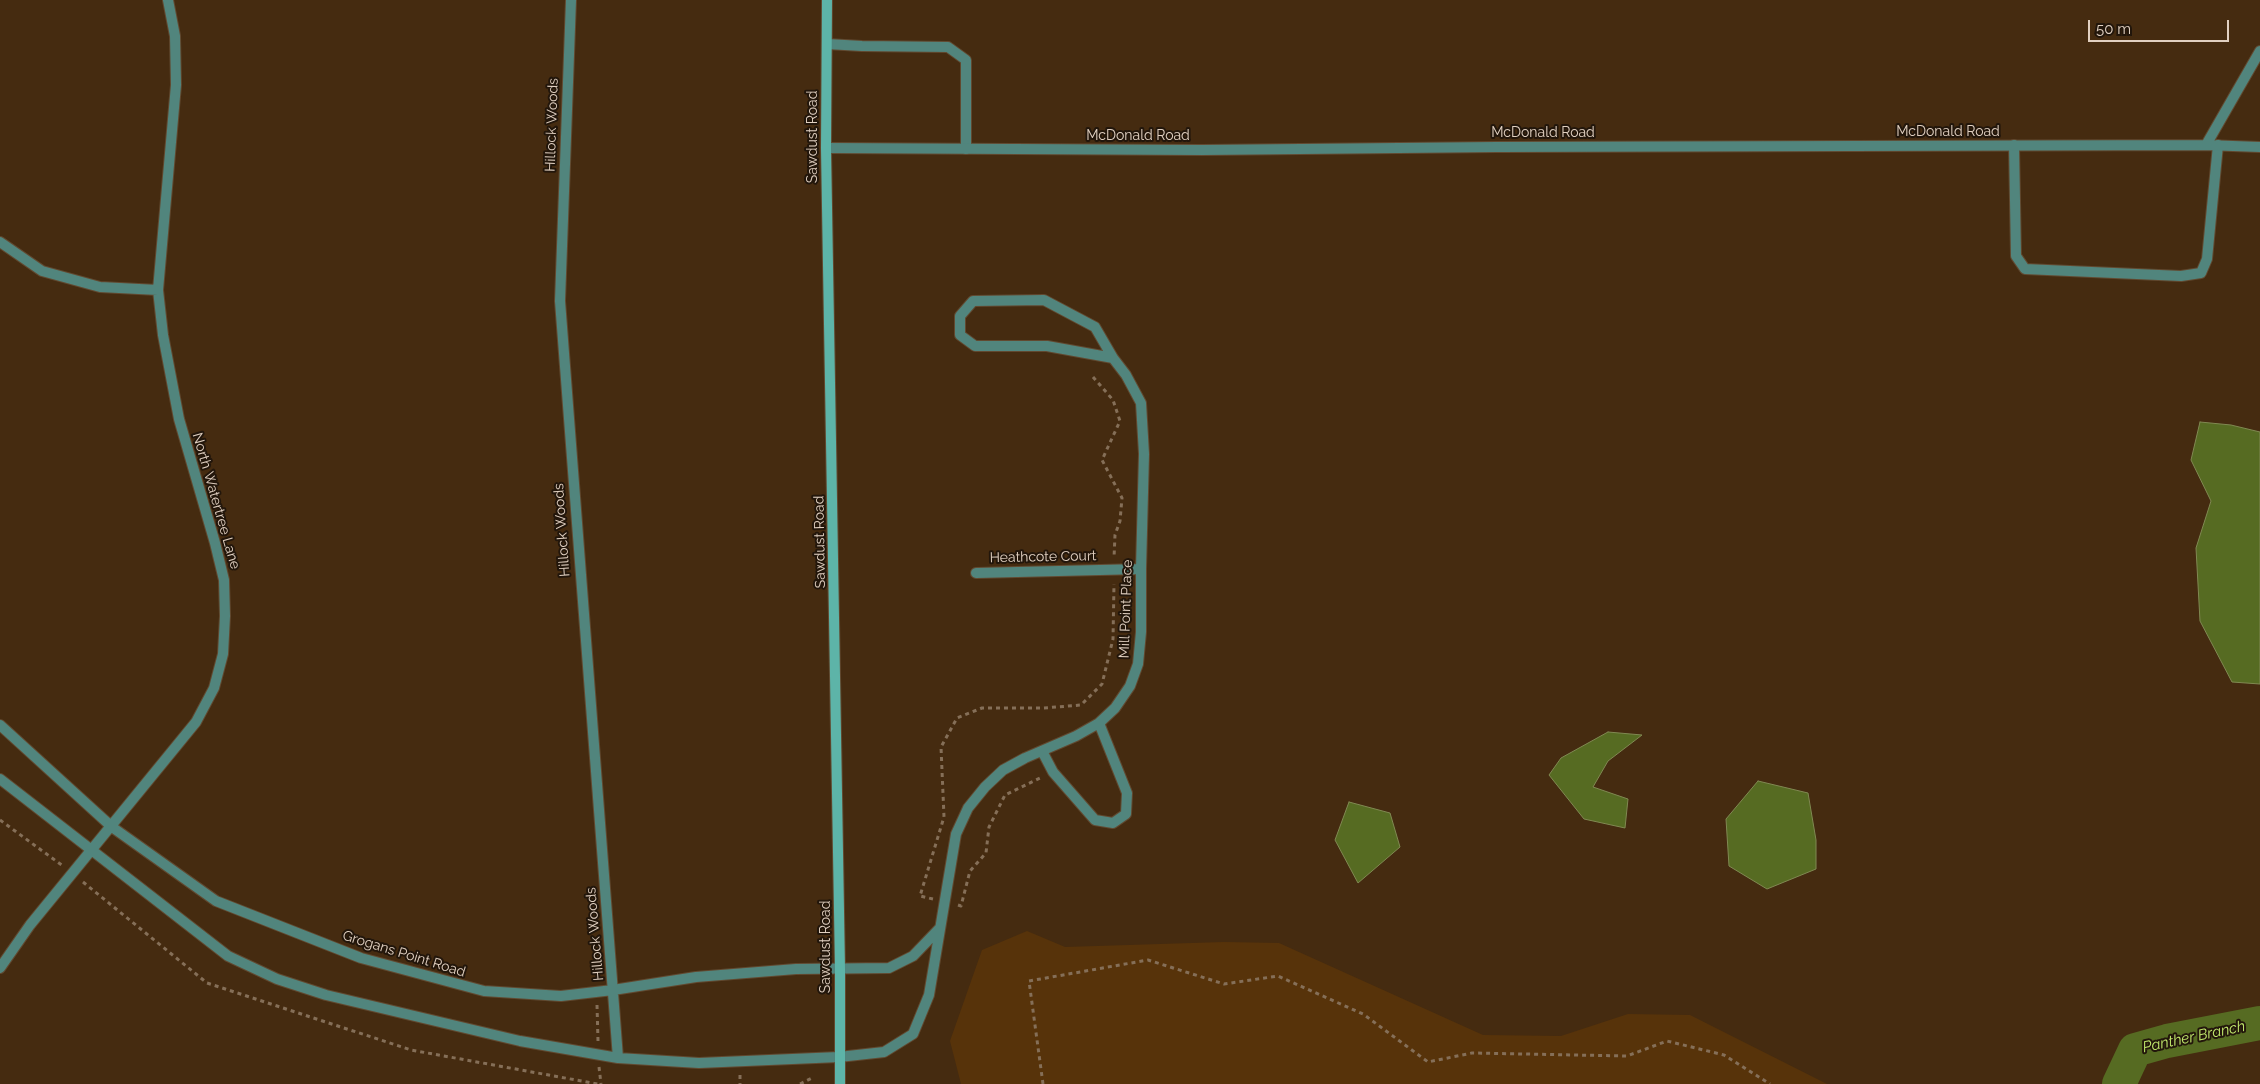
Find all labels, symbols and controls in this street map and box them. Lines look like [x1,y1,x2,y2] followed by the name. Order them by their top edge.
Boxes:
[2090,10,2231,42] scale bar
[2096,20,2131,38] text: 50 m
[542,78,562,172] street label: Hillock Woods
[805,91,821,183] street label: Sawdust Road
[1896,124,2000,140] street label: McDonald Road
[1491,125,1595,141] street label: McDonald Road
[1086,128,1190,144] street label: McDonald Road
[188,431,244,571] street label: North Watertree Lane
[550,483,574,577] street label: Hillock Woods
[811,496,829,588] street label: Sawdust Road
[989,548,1097,566] street label: Heathcote Court
[1116,559,1136,659] street label: Mill Point Place
[583,887,607,981] street label: Hillock Woods
[818,901,834,993] street label: Sawdust Road
[340,927,468,981] street label: Grogans Point Road
[2141,1017,2247,1057] water label: Panther Branch

